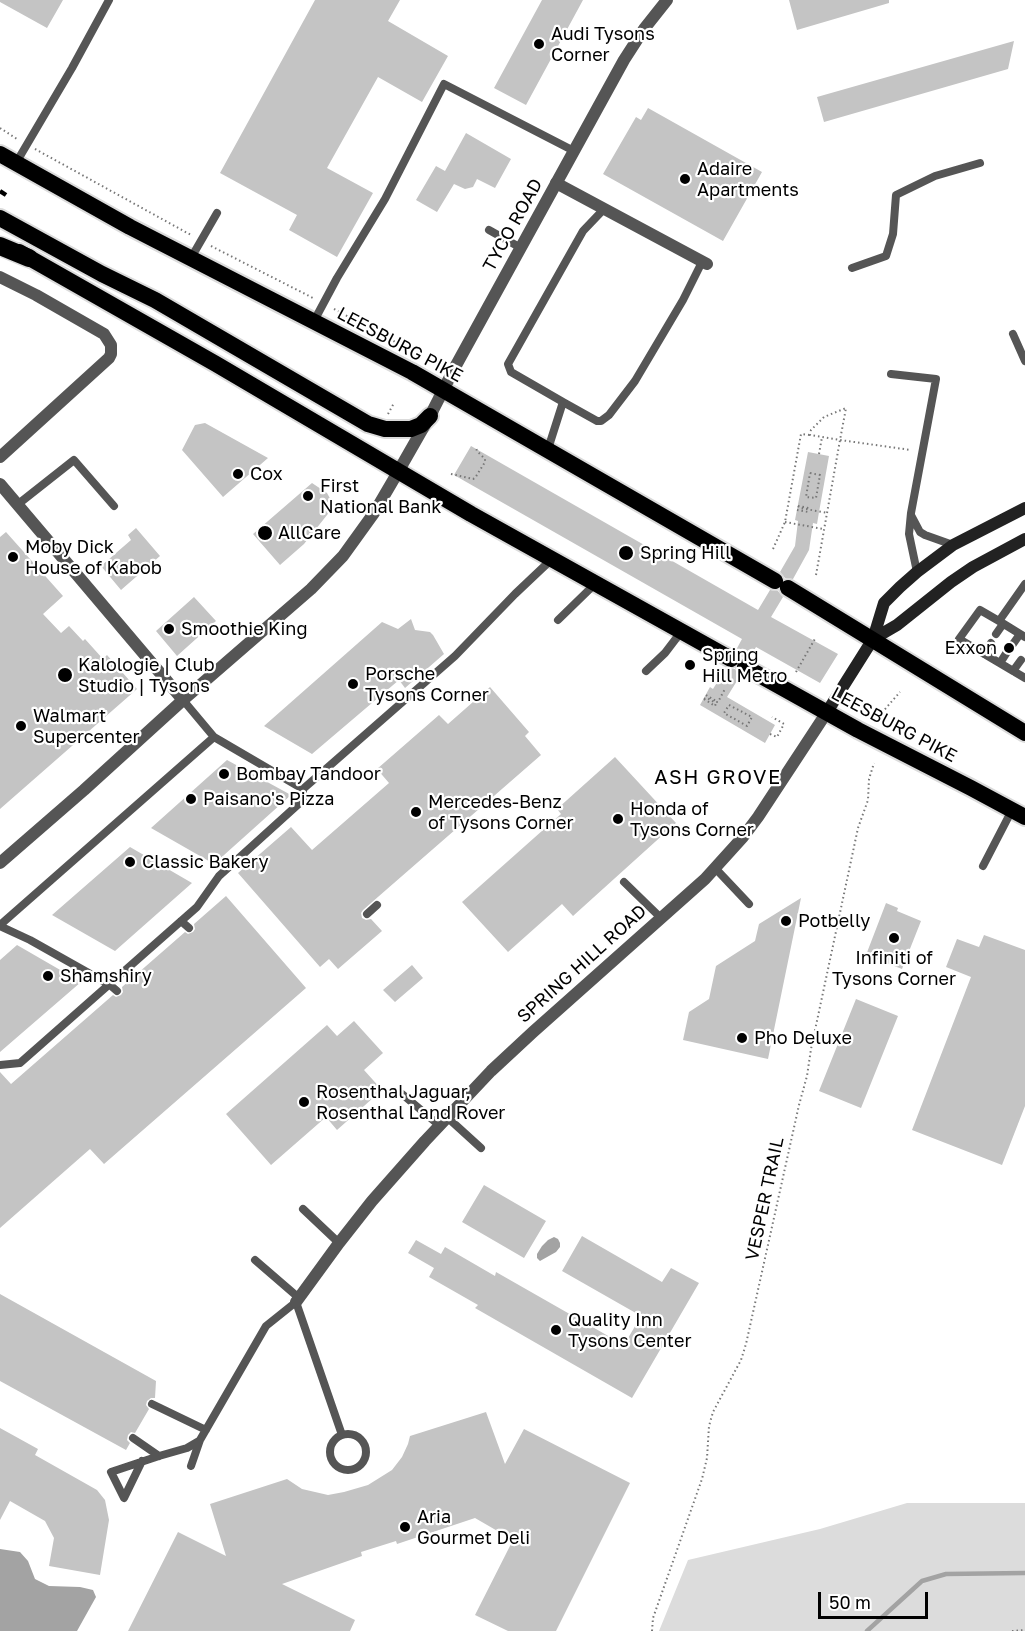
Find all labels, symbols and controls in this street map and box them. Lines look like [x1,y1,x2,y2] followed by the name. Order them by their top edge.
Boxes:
[551,23,655,66] place label: Audi Tysons Corner
[532,37,546,51] marker: Audi Tysons Corner
[697,158,799,201] place label: Adaire Apartments
[678,172,692,186] marker: Adaire Apartments
[479,175,547,275] street label: TYCO ROAD
[333,303,467,387] street label: LEESBURG PIKE
[250,463,283,485] place label: Cox
[231,467,245,481] marker: Cox
[320,475,441,518] place label: First National Bank
[301,489,315,503] marker: First National Bank
[278,522,341,544] place label: AllCare
[256,524,274,542] marker: AllCare
[25,536,162,578] place label: Moby Dick House of Kabob
[640,542,731,564] place label: Spring Hill
[617,544,635,562] marker: Spring Hill
[6,550,20,564] marker: Moby Dick House of Kabob
[181,618,307,640] place label: Smoothie King
[162,622,176,636] marker: Smoothie King
[945,637,997,659] place label: Exxon
[1002,641,1016,655] marker: Exxon
[702,644,787,686] place label: Spring Hill Metro
[78,654,215,696] place label: Kalologie | Club Studio | Tysons
[683,658,697,672] marker: Spring Hill Metro
[365,663,489,706] place label: Porsche Tysons Corner
[56,666,74,684] marker: Kalologie | Club Studio | Tysons
[346,677,360,691] marker: Porsche Tysons Corner
[827,683,961,767] street label: LEESBURG PIKE
[33,705,140,748] place label: Walmart Supercenter
[14,719,28,733] marker: Walmart Supercenter
[236,763,381,785] place label: Bombay Tandoor
[654,766,782,790] district label: ASH GROVE
[217,767,231,781] marker: Bombay Tandoor
[203,788,334,810] place label: Paisano's Pizza
[428,791,574,834] place label: Mercedes-Benz of Tysons Corner
[184,792,198,806] marker: Paisano's Pizza
[630,798,754,840] place label: Honda of Tysons Corner
[409,805,423,819] marker: Mercedes-Benz of Tysons Corner
[611,812,625,826] marker: Honda of Tysons Corner
[142,851,269,873] place label: Classic Bakery
[123,855,137,869] marker: Classic Bakery
[513,900,651,1028] street label: SPRING HILL ROAD
[798,910,870,932] place label: Potbelly
[779,914,793,928] marker: Potbelly
[887,931,901,945] marker: Infiniti of Tysons Corner
[832,947,956,990] place label: Infiniti of Tysons Corner
[60,965,152,987] place label: Shamshiry
[41,969,55,983] marker: Shamshiry
[754,1027,852,1049] place label: Pho Deluxe
[735,1031,749,1045] marker: Pho Deluxe
[316,1081,505,1124] place label: Rosenthal Jaguar, Rosenthal Land Rover
[297,1095,311,1109] marker: Rosenthal Jaguar, Rosenthal Land Rover
[741,1135,789,1263] street label: VESPER TRAIL
[568,1309,691,1352] place label: Quality Inn Tysons Center
[549,1323,563,1337] marker: Quality Inn Tysons Center
[417,1506,530,1549] place label: Aria Gourmet Deli
[398,1520,412,1534] marker: Aria Gourmet Deli
[821,1580,930,1618] scale bar
[829,1591,871,1613] text: 50 m

